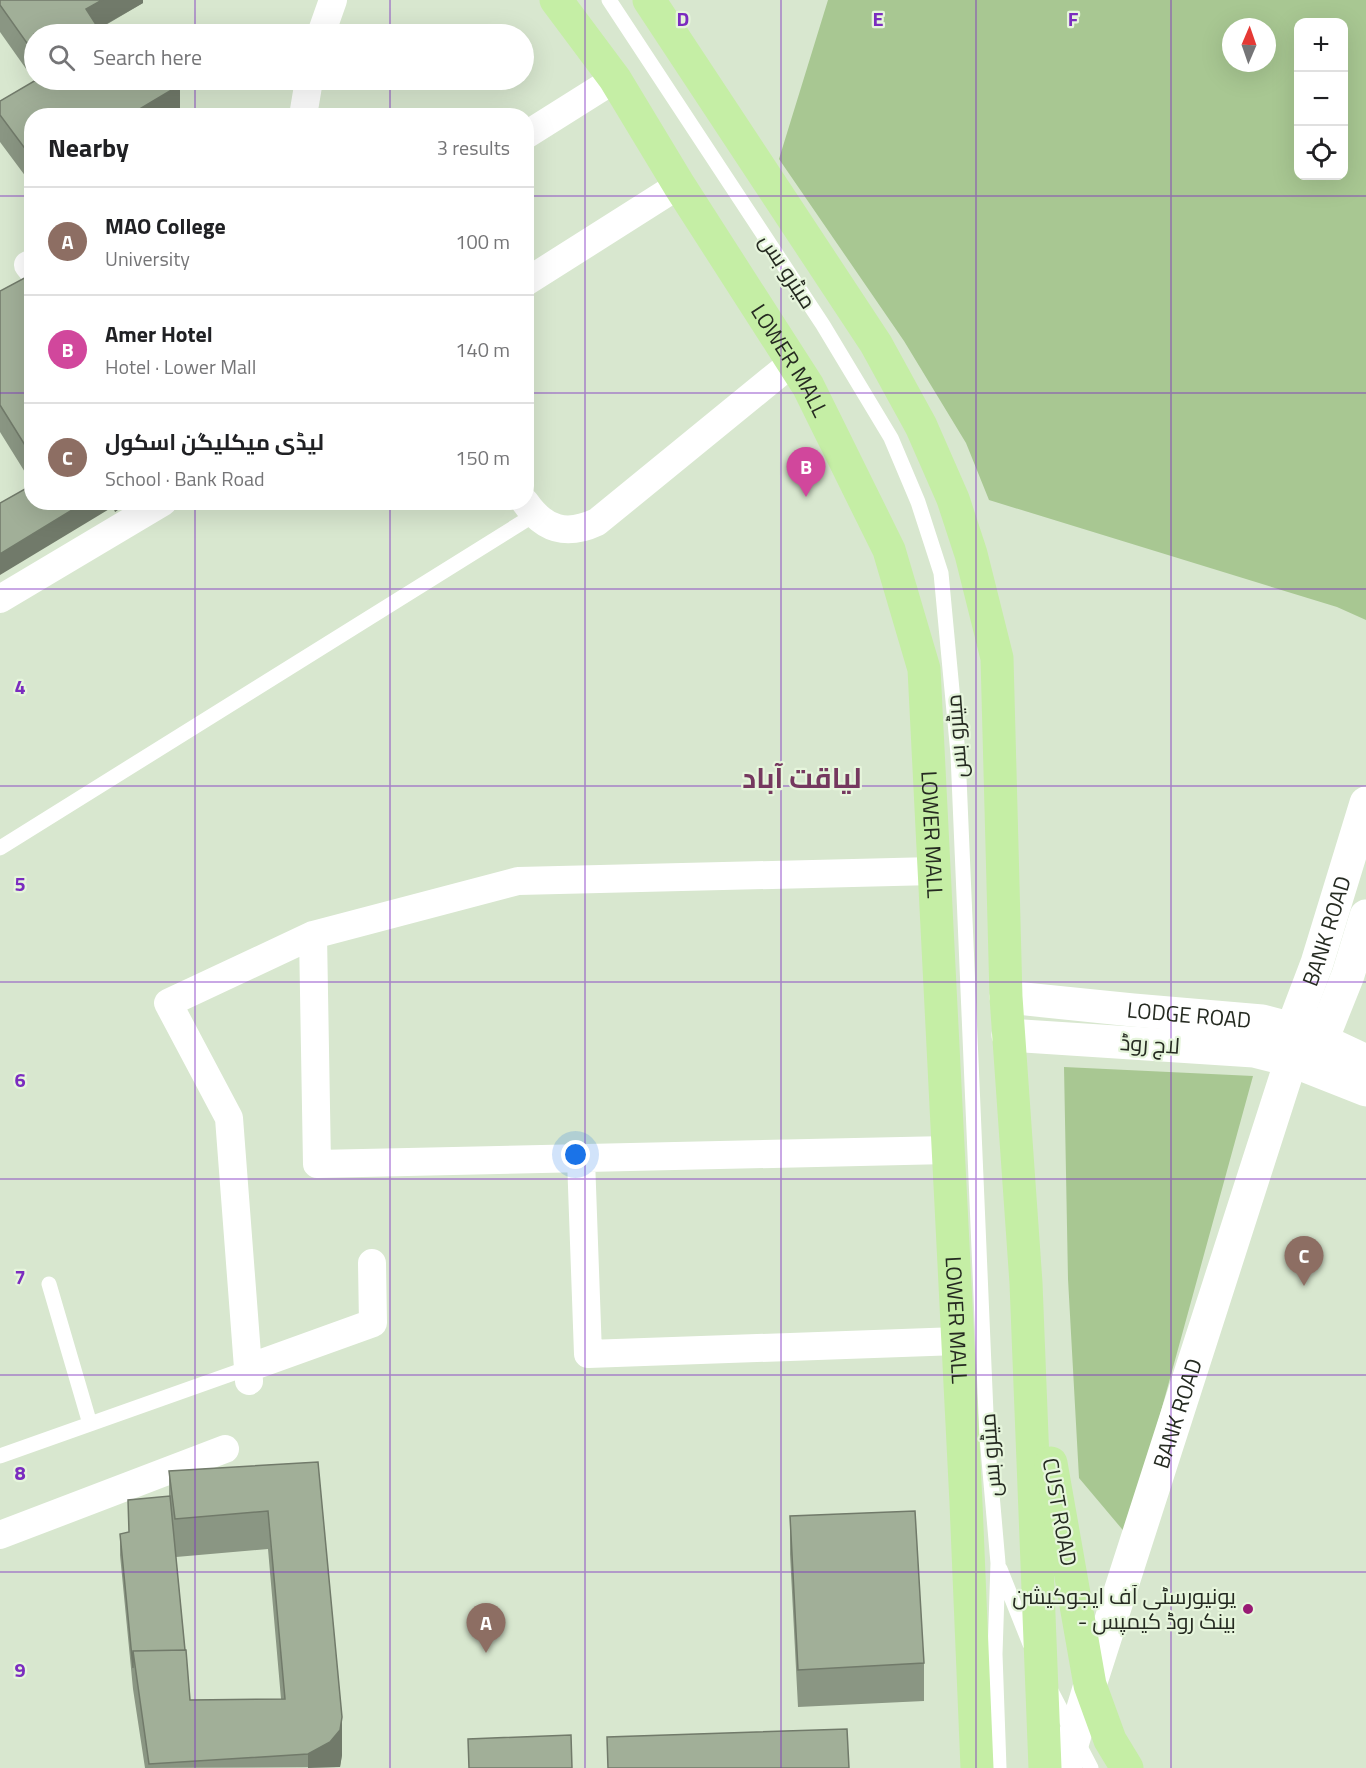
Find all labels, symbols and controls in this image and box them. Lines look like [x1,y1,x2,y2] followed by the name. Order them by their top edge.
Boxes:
[677,3,689,34] text: D
[872,3,884,34] text: E
[1068,3,1079,34] text: F
[1222,18,1276,72] north arrow
[1294,18,1348,180] map controls
[1294,18,1348,72] button: +
[24,24,534,90] search box
[93,40,202,74] text: Search here
[45,41,78,74] icon: search
[1294,72,1348,126] button: −
[1294,126,1348,180] button: locate
[48,128,129,167] text: Nearby
[437,132,510,163] text: 3 results
[105,209,226,243] text: MAO College
[61,226,74,257] text: A
[455,226,510,257] text: 100 m
[751,227,825,315] street label: میٹرو بس
[105,243,190,274] text: University
[742,297,838,423] street label: LOWER MALL
[105,317,213,351] text: Amer Hotel
[61,334,74,365] text: B
[455,334,510,365] text: 140 m
[105,351,256,382] text: Hotel · Lower Mall
[105,425,324,459] text: لیڈی میکلیگن اسکول
[62,442,73,473] text: C
[455,442,510,473] text: 150 m
[786,448,826,497] pin: B
[105,463,265,494] text: School · Bank Road
[14,671,26,702] text: 4
[936,693,976,779] street label: میٹرو بس
[742,756,862,799] district label: لیاقت آباد
[912,770,953,899] street label: LOWER MALL
[14,868,26,899] text: 5
[1293,872,1360,991] street label: BANK ROAD
[1125,992,1253,1037] street label: LODGE ROAD
[1119,1025,1181,1063] street label: لاج روڈ
[14,1064,26,1095] text: 6
[561,1140,590,1169] your location
[1284,1236,1324,1286] pin: C
[937,1256,977,1385] street label: LOWER MALL
[14,1261,26,1292] text: 7
[1144,1354,1211,1473] street label: BANK ROAD
[970,1412,1010,1498] street label: میٹرو بس
[1034,1455,1086,1569] street label: CUST ROAD
[14,1457,26,1488] text: 8
[1012,1579,1236,1638] place label: یونیورسٹی آف ایجوکیشن - بینک روڈ کیمپس
[1241,1602,1255,1616] marker: یونیورسٹی آف ایجوکیشن - بینک روڈ کیمپس
[466,1604,506,1653] pin: A
[14,1654,26,1685] text: 9

